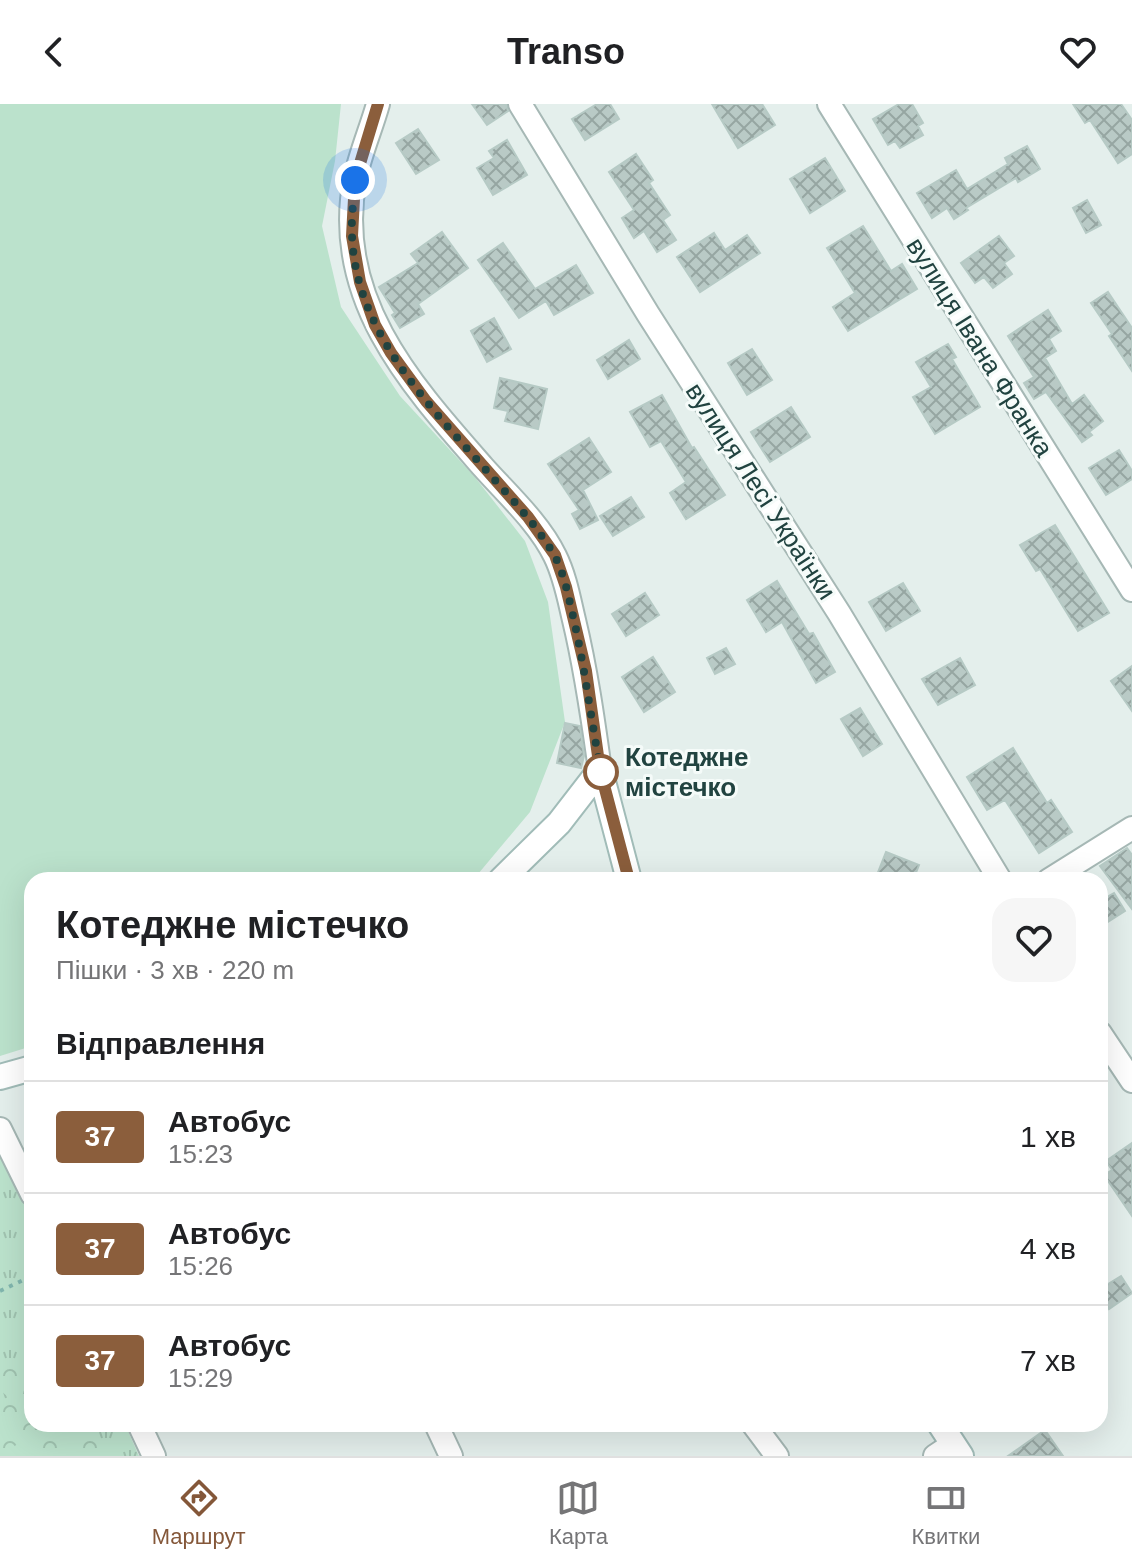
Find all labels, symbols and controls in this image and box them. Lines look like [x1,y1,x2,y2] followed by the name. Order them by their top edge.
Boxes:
[32,30,76,74] icon: back
[1056,30,1100,74] icon: heart
[507,31,625,72] text: Transo
[335,160,375,200] your location
[900,232,1060,462] street label: вулиця Івана Франка
[680,377,842,605] street label: вулиця Лесі Українки
[625,742,748,802] place label: Котеджне містечко
[584,755,618,789] marker: Котеджне містечко
[992,898,1076,982] button: heart
[56,904,409,946] text: Котеджне містечко
[56,955,294,985] text: Пішки · 3 хв · 220 m
[56,1027,265,1060] text: Відправлення
[168,1105,291,1138] text: Автобус
[1020,1120,1076,1153] text: 1 хв
[84,1121,116,1152] text: 37
[168,1139,233,1169] text: 15:23
[168,1217,291,1250] text: Автобус
[1020,1232,1076,1265] text: 4 хв
[84,1233,116,1264] text: 37
[168,1251,233,1281] text: 15:26
[168,1329,291,1362] text: Автобус
[1020,1344,1076,1377] text: 7 хв
[84,1345,116,1376] text: 37
[168,1363,233,1393] text: 15:29
[152,1476,246,1550] tab: Маршрут
[549,1476,608,1550] tab: Карта
[911,1476,980,1550] tab: Квитки

